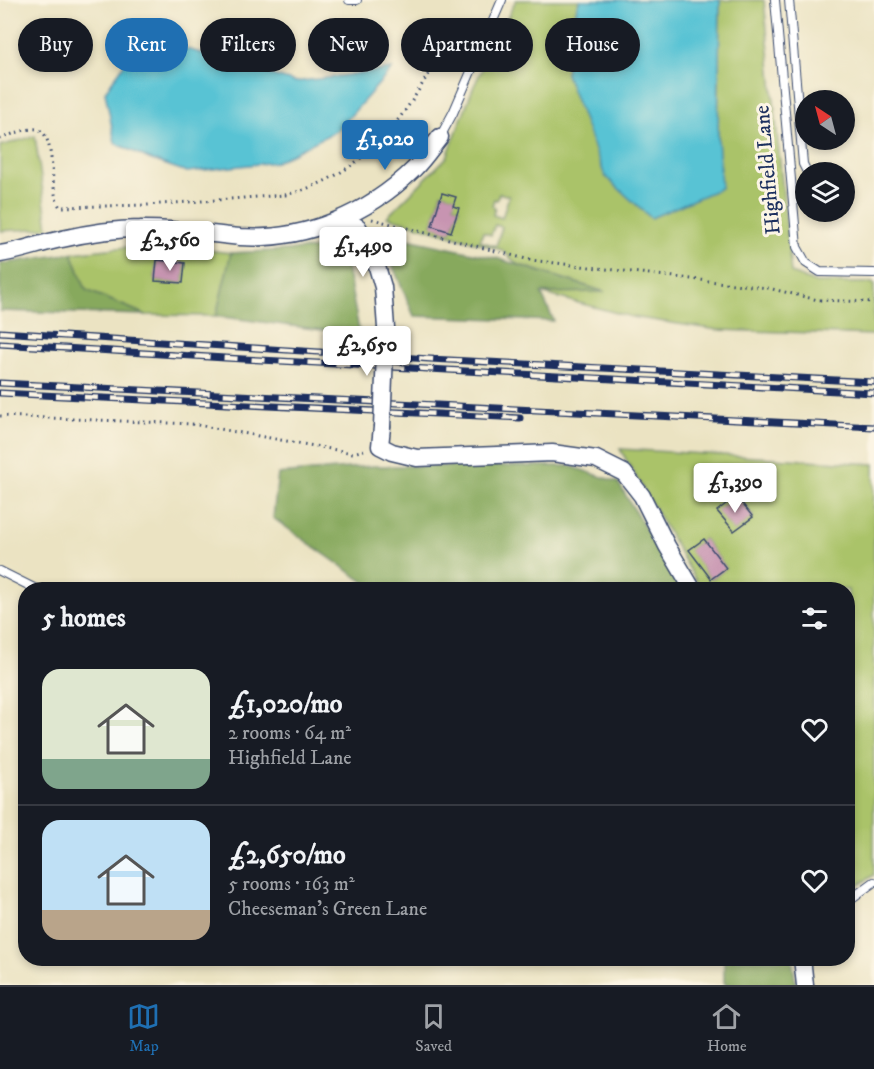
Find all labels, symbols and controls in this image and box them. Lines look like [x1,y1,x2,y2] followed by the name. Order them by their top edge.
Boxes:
[18,18,93,72] chip: Buy
[105,18,188,72] chip: Rent
[200,18,296,72] chip: Filters
[308,18,389,72] chip: New
[401,18,533,72] chip: Apartment
[545,18,640,72] chip: House
[795,90,855,150] north arrow
[795,90,855,222] map controls
[749,104,787,236] street label: Highfield Lane
[336,120,434,171] pin: £1,020
[356,127,414,152] text: £1,020
[795,162,855,222] button: layers
[121,221,219,272] pin: £2,560
[314,227,412,278] pin: £1,490
[140,228,200,253] text: £2,560
[333,234,393,259] text: £1,490
[318,326,416,377] pin: £2,650
[337,333,397,358] text: £2,650
[686,463,784,514] pin: £1,390
[708,470,762,495] text: £1,390
[42,602,126,635] text: 5 homes
[798,602,831,635] icon: filters
[228,688,342,721] text: £1,020/mo
[90,693,162,765] icon: home
[798,713,831,746] icon: heart
[228,721,351,746] text: 2 rooms · 64 m²
[228,746,352,771] text: Highfield Lane
[228,839,346,872] text: £2,650/mo
[90,844,162,916] icon: home
[798,864,831,897] icon: heart
[228,872,355,897] text: 5 rooms · 163 m²
[228,897,427,922] text: Cheeseman's Green Lane
[127,1000,160,1056] tab: Map
[415,1000,452,1056] tab: Saved
[707,1000,747,1056] tab: Home

